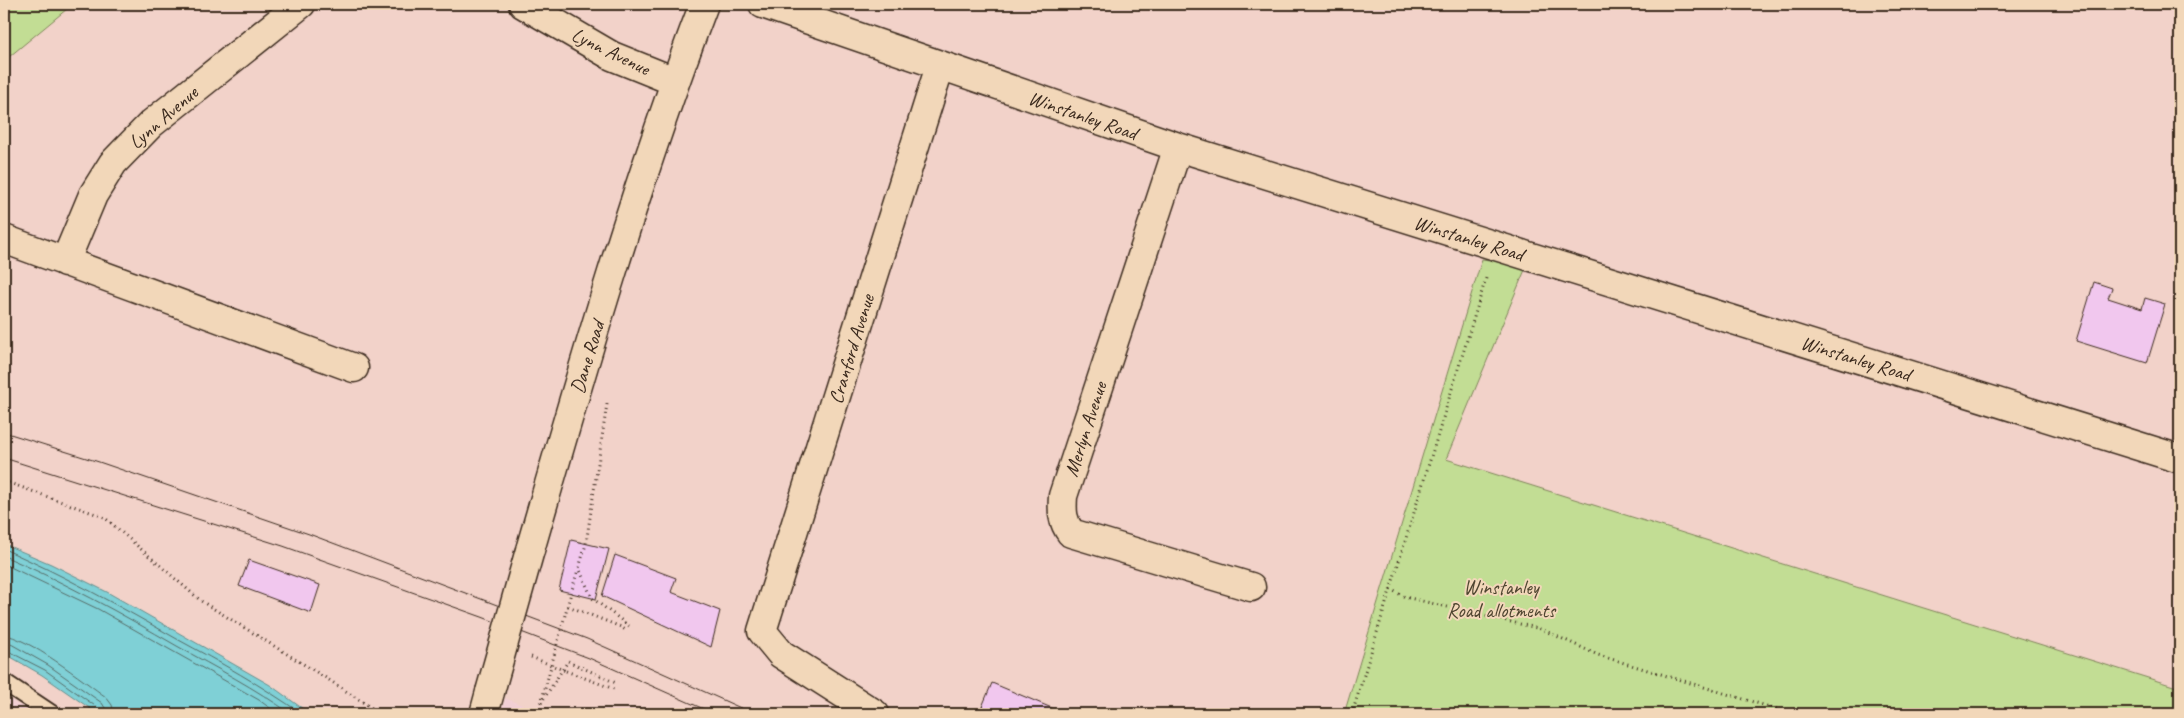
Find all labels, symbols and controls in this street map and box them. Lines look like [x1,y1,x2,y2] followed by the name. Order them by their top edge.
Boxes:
[568,22,655,82] street label: Lynn Avenue
[124,79,204,154] street label: Lynn Avenue
[1025,85,1143,147] street label: Winstanley Road
[1411,210,1530,268] street label: Winstanley Road
[823,290,880,407] street label: Cranford Avenue
[565,315,611,396] street label: Dane Road
[1798,330,1917,388] street label: Winstanley Road
[1058,377,1113,480] street label: Merlyn Avenue
[1447,575,1557,623] park label: Winstanley Road allotments

